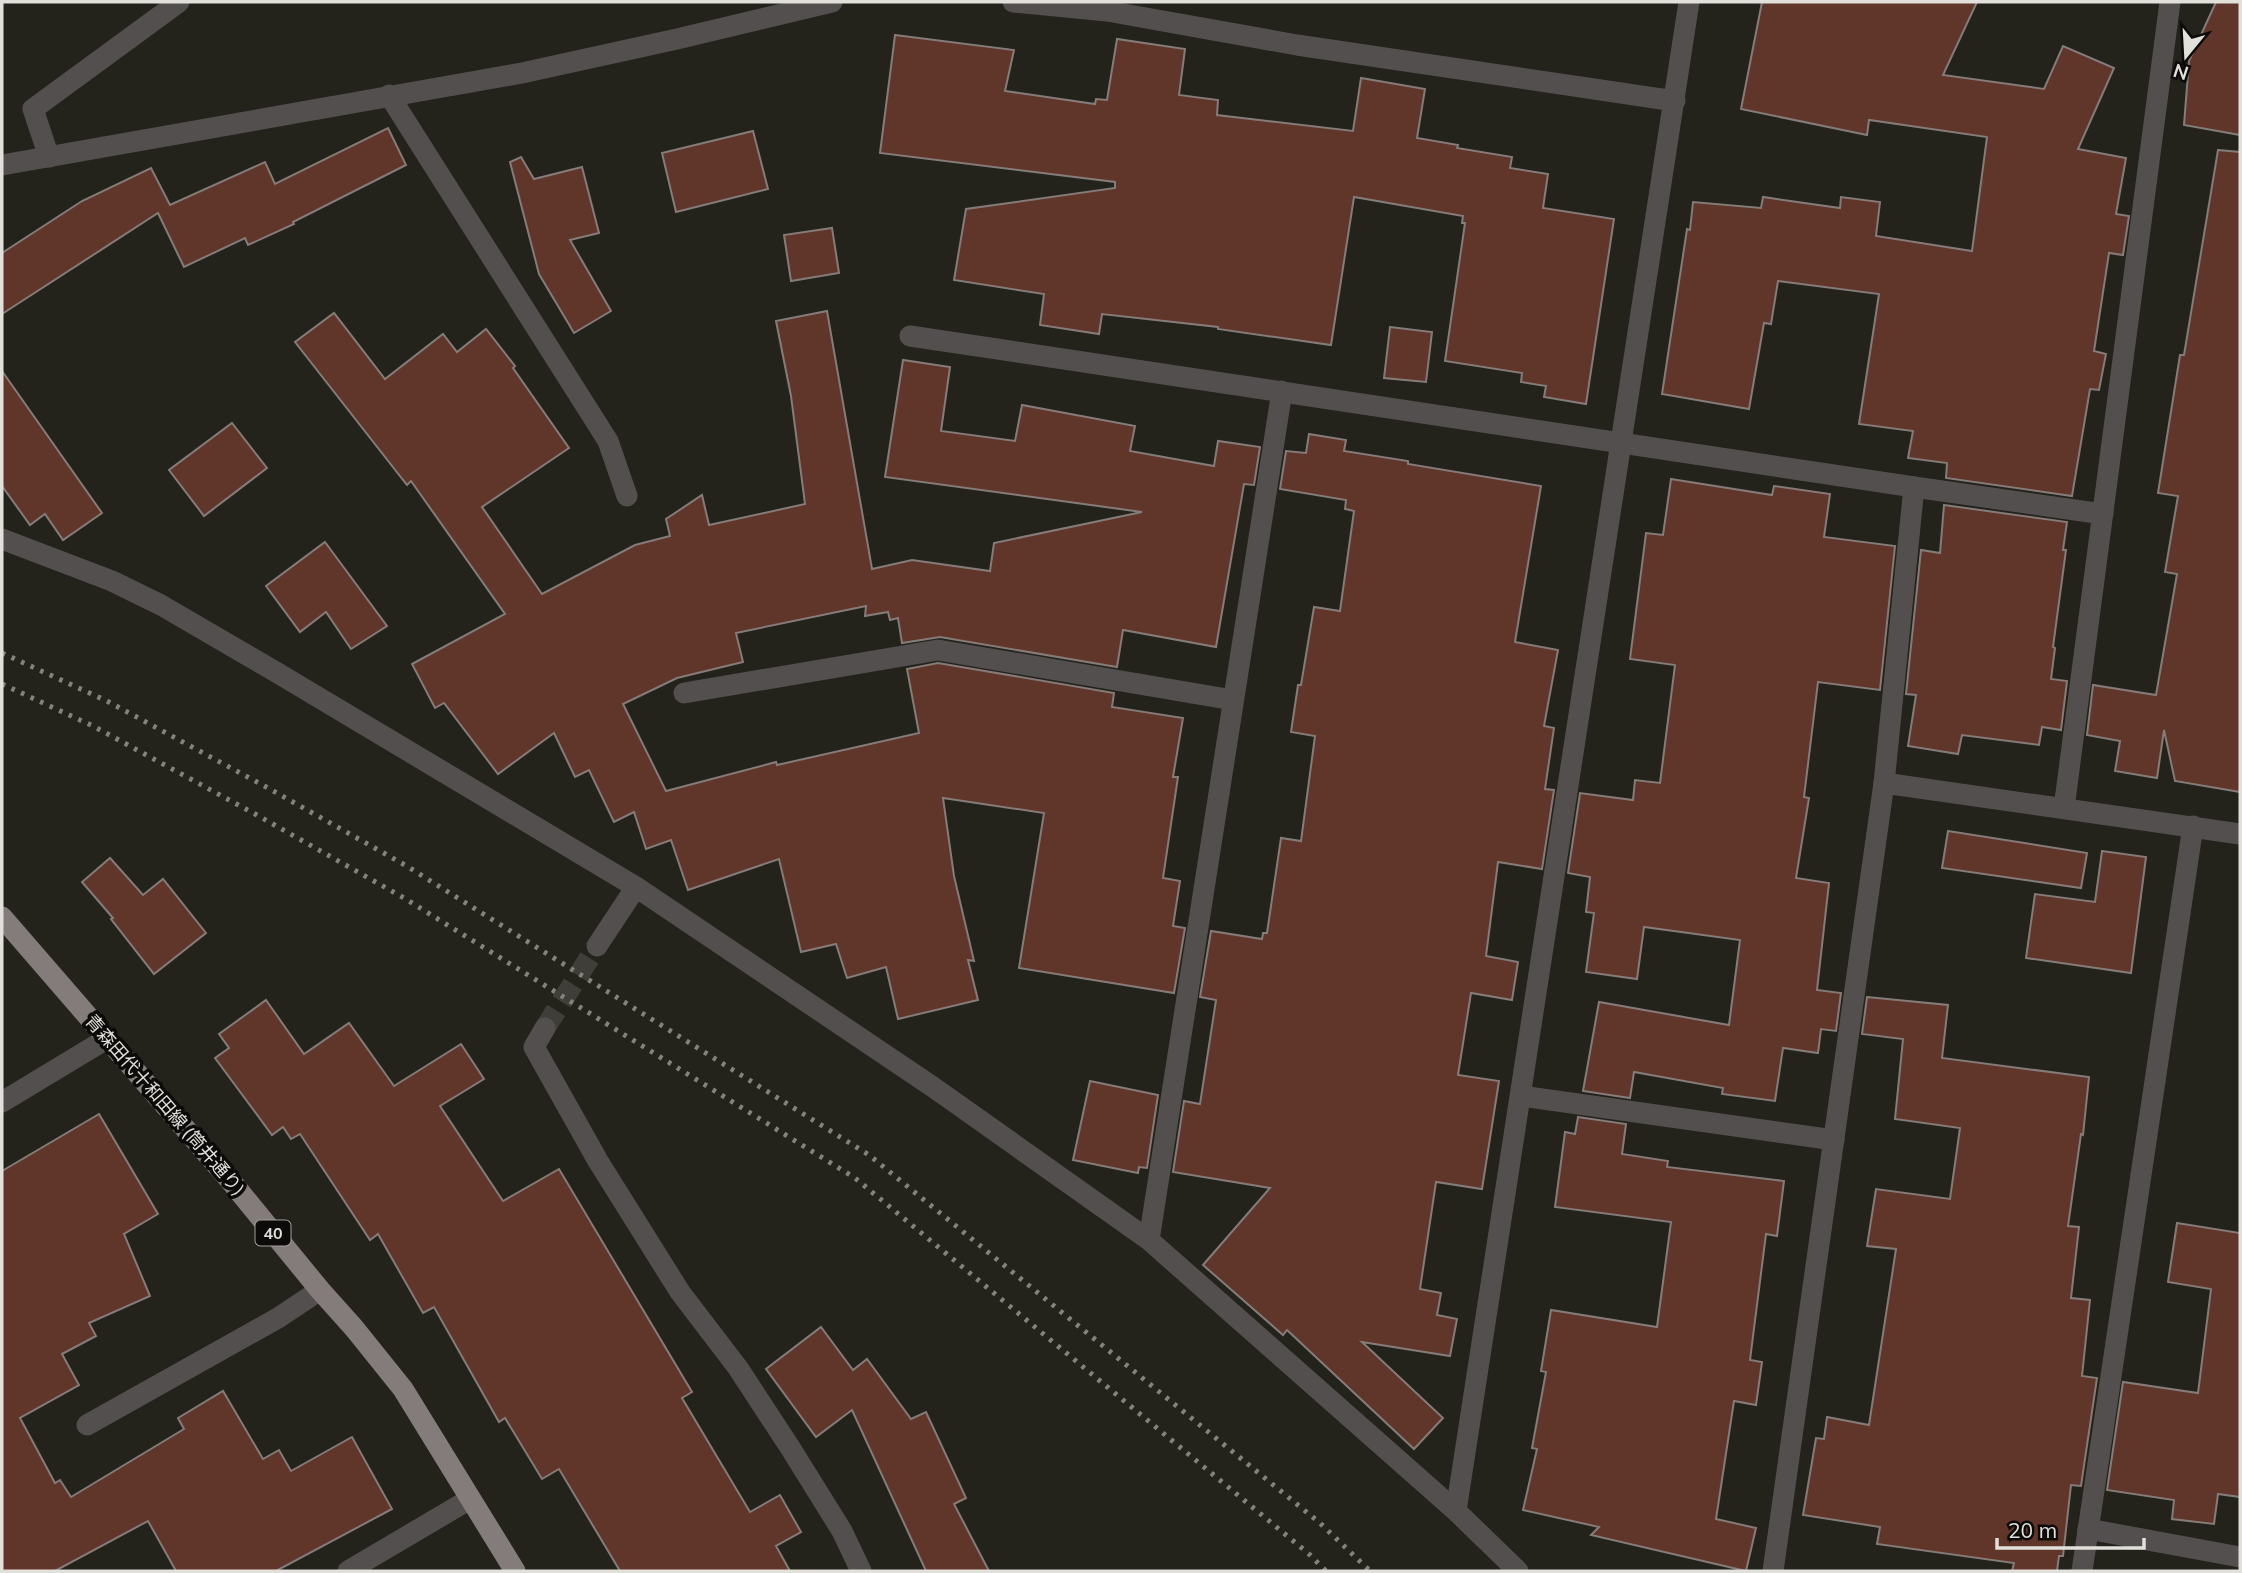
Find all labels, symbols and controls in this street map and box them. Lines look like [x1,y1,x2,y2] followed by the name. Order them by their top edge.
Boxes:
[2151,21,2221,91] north arrow
[2170,59,2191,86] text: N
[81,1010,250,1200] street label: 青森田代十和田線 (筒井通り)
[256,1220,290,1246] road number: 40
[1997,1506,2144,1550] scale bar
[2008,1517,2057,1543] text: 20 m

